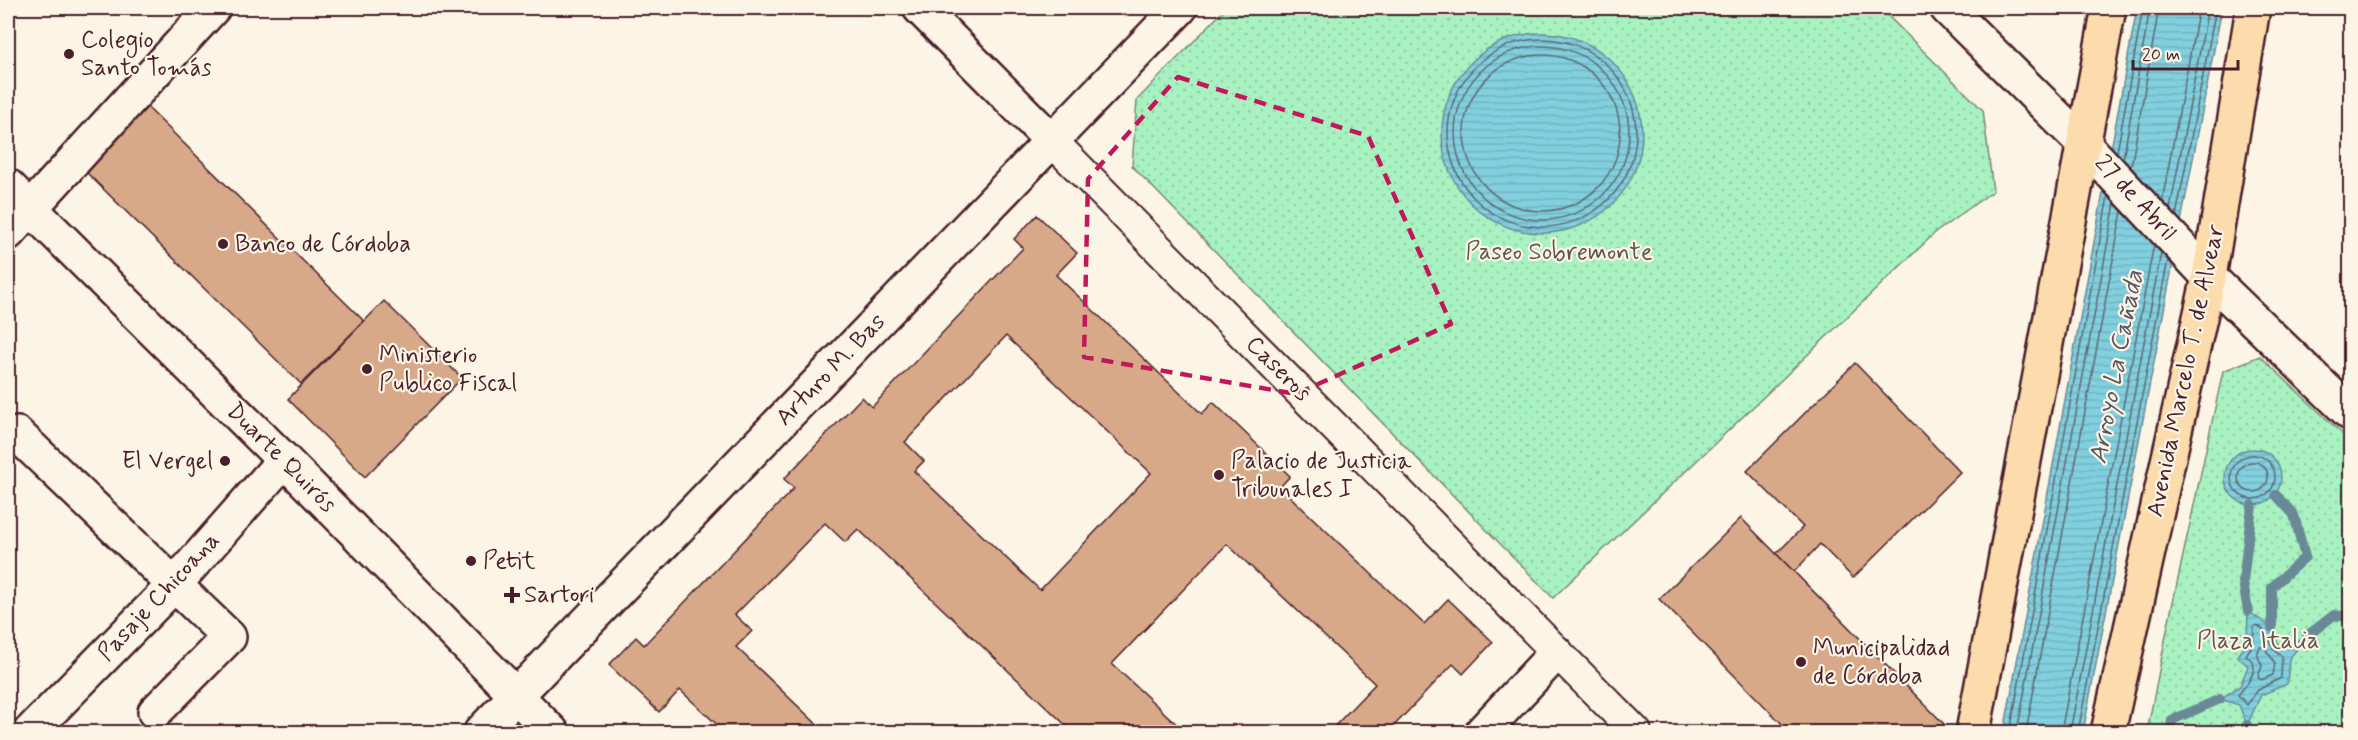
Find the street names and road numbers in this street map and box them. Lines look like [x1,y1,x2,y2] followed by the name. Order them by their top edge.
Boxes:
[2087,148,2183,248] street label: 27 de Abril
[2140,221,2232,520] street label: Avenida Marcelo T. de Alvear
[769,307,893,433] street label: Arturo M. Bas
[1239,330,1318,409] street label: Caseros
[219,396,343,520] street label: Duarte Quirós
[91,526,227,668] street label: Pasaje Chicoana

